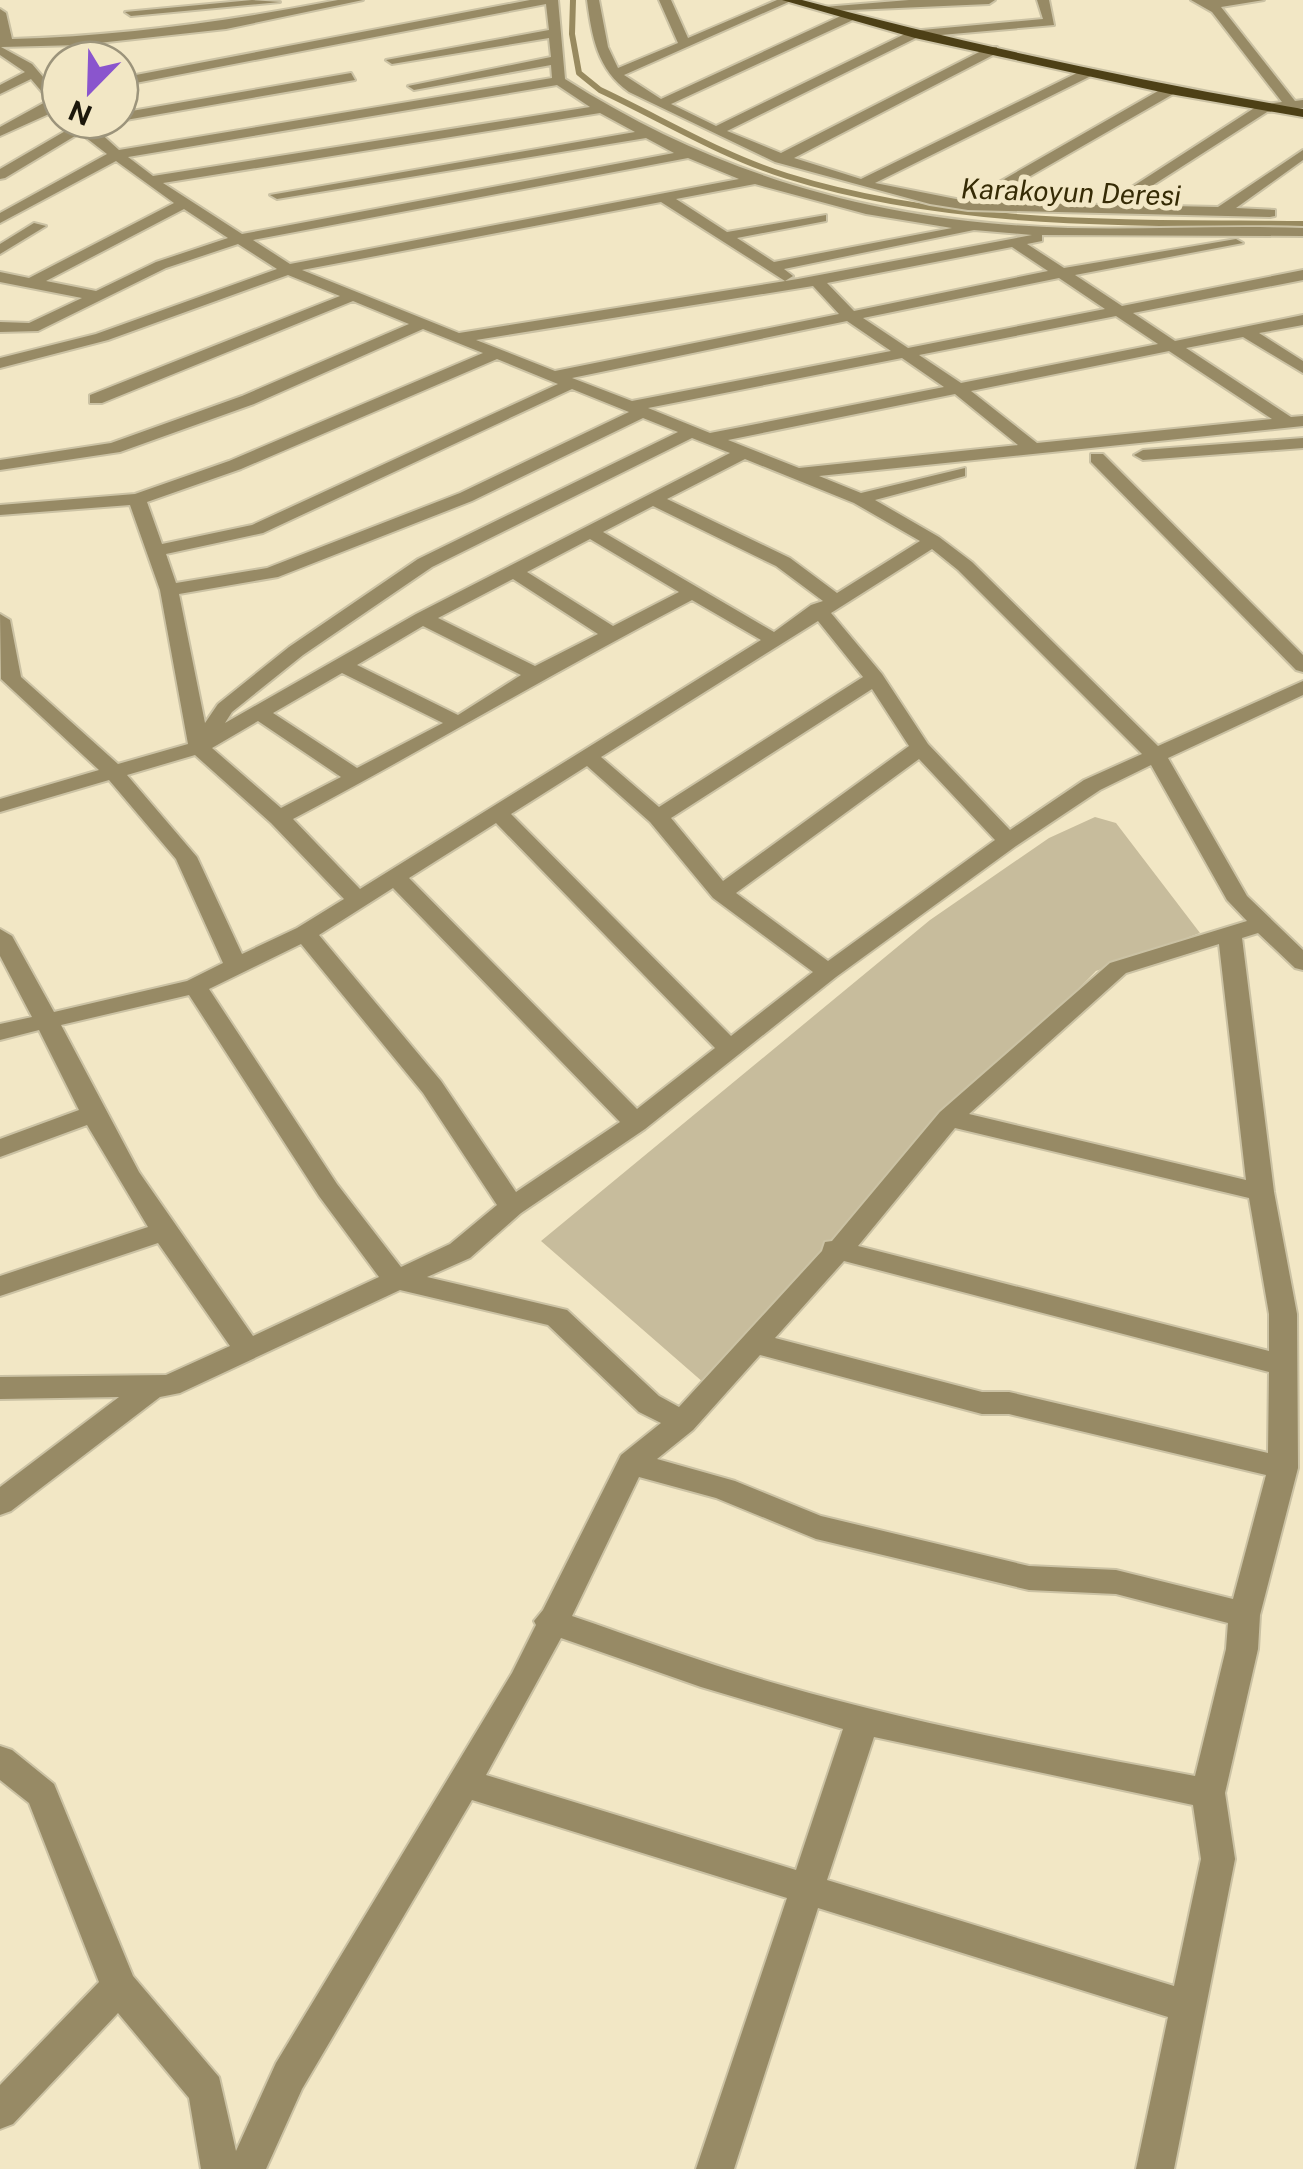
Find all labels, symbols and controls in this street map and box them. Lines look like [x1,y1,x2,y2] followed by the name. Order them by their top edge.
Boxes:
[40,40,140,140] north arrow
[64,94,97,133] text: N
[960,171,1182,212] water label: Karakoyun Deresi

